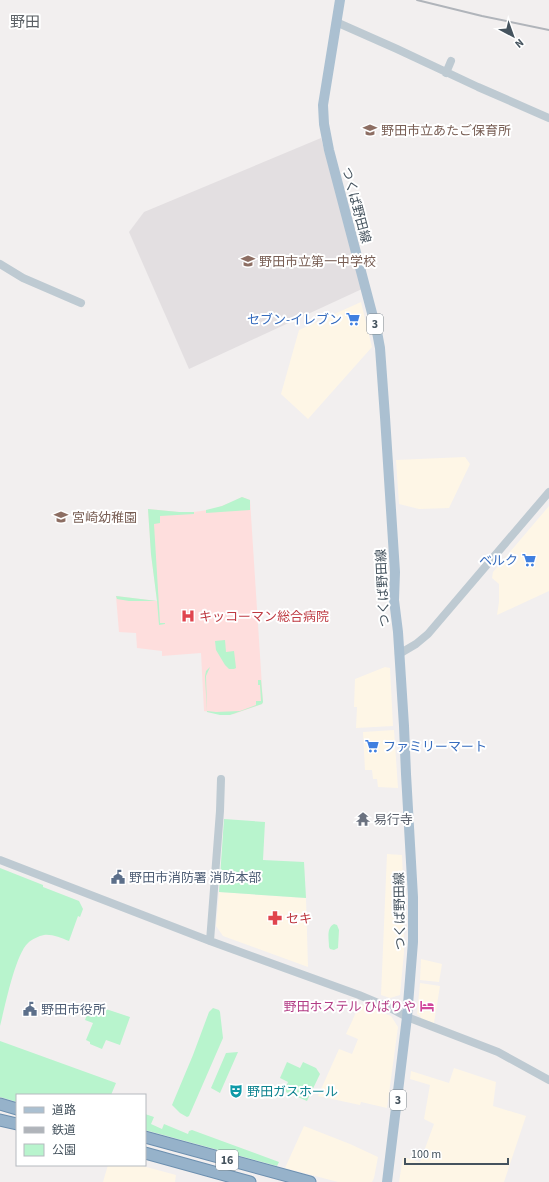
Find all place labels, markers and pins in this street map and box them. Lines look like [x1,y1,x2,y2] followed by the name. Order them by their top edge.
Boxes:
[362,122,378,138] school or university icon: 野田市立あたご保育所
[381,122,511,140] place label: 野田市立あたご保育所
[240,253,256,269] school or university icon: 野田市立第一中学校
[259,253,376,271] place label: 野田市立第一中学校
[247,311,342,329] place label: セブン-イレブン
[345,311,361,327] supermarket icon: セブン-イレブン
[53,509,69,525] school or university icon: 宮崎幼稚園
[72,509,137,527] place label: 宮崎幼稚園
[479,552,518,570] place label: ベルク
[521,552,537,568] supermarket icon: ベルク
[180,608,196,624] hospital icon: キッコーマン総合病院
[199,608,329,626] place label: キッコーマン総合病院
[364,738,380,754] supermarket icon: ファミリーマート
[383,738,487,756] place label: ファミリーマート
[355,811,371,827] temple icon: 易行寺
[374,811,413,829] place label: 易行寺
[110,869,126,885] public building icon: 野田市消防署 消防本部
[129,869,262,887] place label: 野田市消防署 消防本部
[267,910,283,926] pharmacy icon: セキ
[286,910,312,928] place label: セキ
[283,998,416,1016] place label: 野田ホステル ひばりや
[419,998,435,1014] hotel icon: 野田ホステル ひばりや
[22,1001,38,1017] public building icon: 野田市役所
[41,1001,106,1019] place label: 野田市役所
[228,1083,244,1099] theatre icon: 野田ガスホール
[247,1083,338,1101] place label: 野田ガスホール

